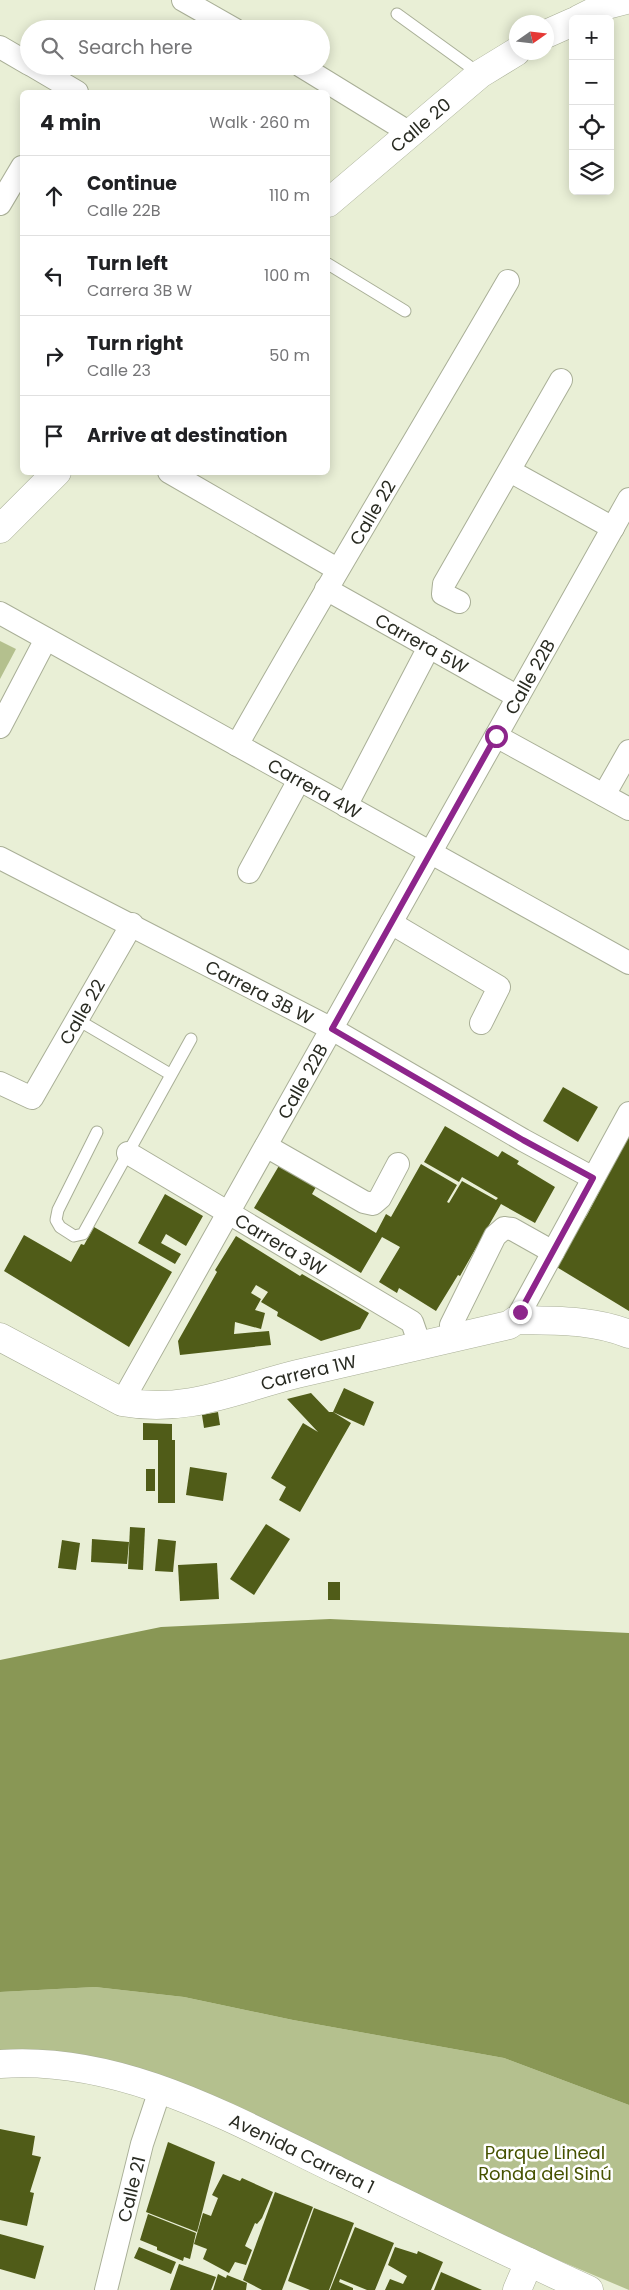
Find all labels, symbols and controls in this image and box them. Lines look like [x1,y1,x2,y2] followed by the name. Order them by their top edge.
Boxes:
[509,15,554,60] north arrow
[569,15,614,195] map controls
[569,15,614,60] button: +
[20,20,330,75] search box
[38,34,66,62] icon: search
[78,34,192,61] text: Search here
[569,60,614,105] button: −
[384,92,456,158] street label: Calle 20
[569,105,614,150] button: locate
[40,108,101,137] text: 4 min
[209,111,310,134] text: Walk · 260 m
[569,150,614,195] button: layers
[87,170,177,197] text: Continue
[40,182,68,210] icon: ahead
[269,184,310,207] text: 110 m
[87,199,160,222] text: Calle 22B
[87,250,168,277] text: Turn left
[40,262,68,290] icon: left
[264,264,310,287] text: 100 m
[87,279,192,302] text: Carrera 3B W
[87,330,183,357] text: Turn right
[40,342,68,370] icon: right
[269,344,310,367] text: 50 m
[87,359,151,382] text: Calle 23
[40,422,68,450] icon: arrive
[87,422,288,449] text: Arrive at destination
[343,475,401,550] street label: Calle 22
[371,607,473,679] street label: Carrera 5W
[498,634,560,719] street label: Calle 22B
[485,725,508,748] route start
[263,752,366,824] street label: Carrera 4W
[201,953,318,1030] street label: Carrera 3B W
[53,974,110,1049] street label: Calle 22
[271,1039,333,1123] street label: Calle 22B
[230,1207,332,1281] street label: Carrera 3W
[509,1301,532,1324] route end
[258,1348,359,1396] street label: Carrera 1W
[225,2107,379,2199] street label: Avenida Carrera 1
[478,2140,612,2186] park label: Parque Lineal Ronda del Sinú
[111,2153,151,2225] street label: Calle 21

